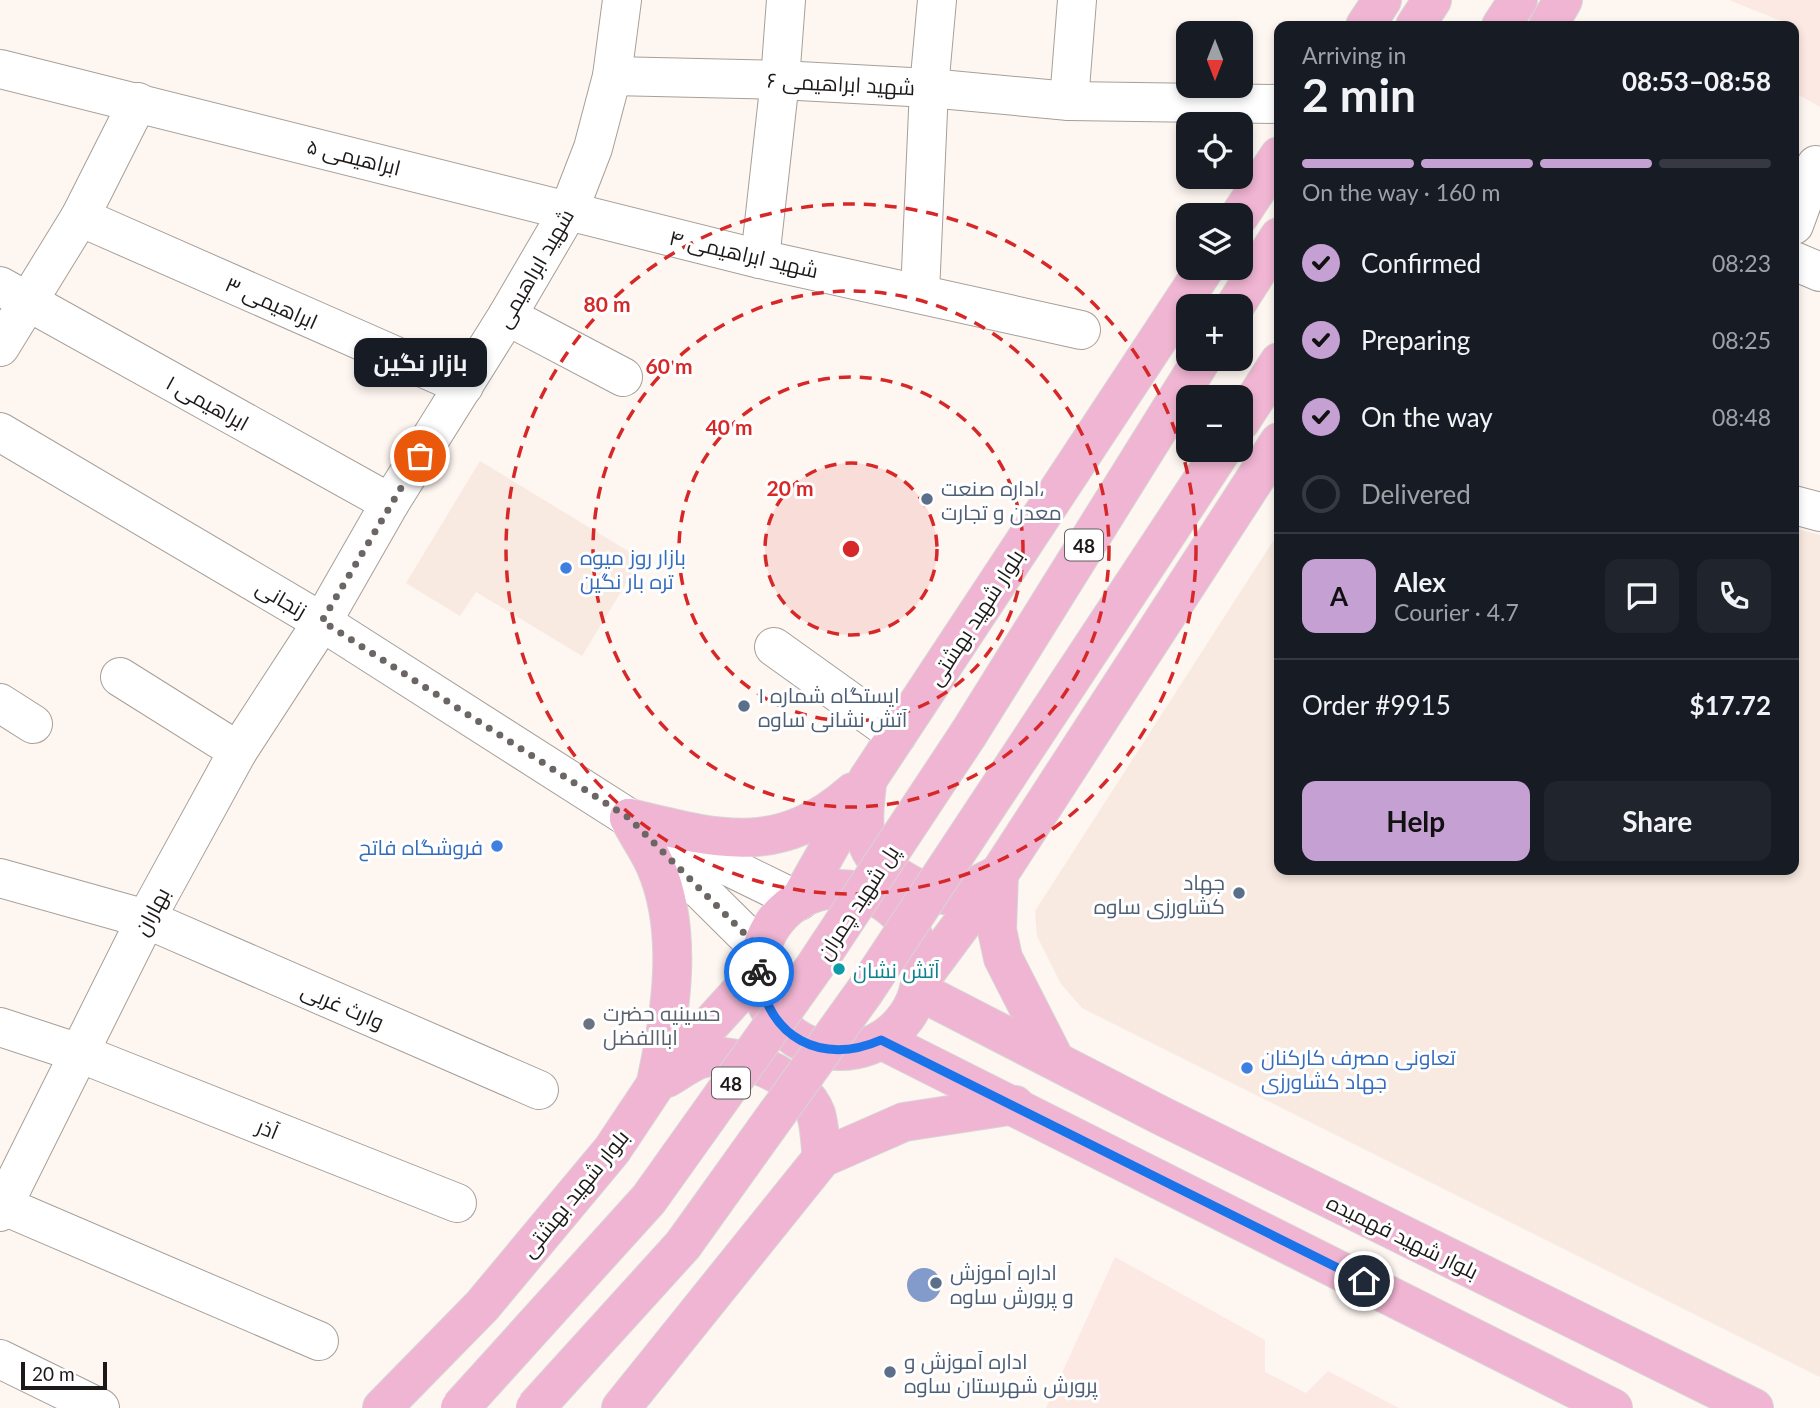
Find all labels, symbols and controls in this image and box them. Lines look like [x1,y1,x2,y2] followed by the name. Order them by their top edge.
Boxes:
[1176,21,1253,98] north arrow
[1176,21,1253,462] map controls
[1302,41,1406,69] text: Arriving in
[1622,65,1771,97] text: 08:53–08:58
[766,67,916,101] street label: شهید ابراهیمی ۶
[1302,67,1416,122] text: 2 min
[1176,112,1253,189] button: locate
[304,132,403,182] street label: ابراهیمی ۵
[1302,178,1501,206] text: On the way · 160 m
[1176,203,1253,280] button: layers
[490,204,580,333] street label: شهید ابراهیمی
[667,224,821,284] street label: شهید ابراهیمی ۴
[1302,244,1340,282] icon: check
[1361,247,1481,279] text: Confirmed
[1712,249,1771,277] text: 08:23
[221,271,322,335] street label: ابراهیمی ۳
[583,291,631,316] text: 80 m
[1176,294,1253,371] button: +
[1302,321,1340,359] icon: check
[1361,324,1470,356] text: Preparing
[1712,326,1771,354] text: 08:25
[354,337,486,386] callout: بازار نگین
[374,348,467,376] text: بازار نگین
[645,353,693,378] text: 60 m
[161,369,254,437] street label: ابراهیمی ۱
[1176,385,1253,462] button: −
[1302,398,1340,436] icon: check
[1361,401,1493,433] text: On the way
[1712,403,1771,431] text: 08:48
[705,414,753,439] text: 40 m
[390,426,450,486] pin
[401,437,439,475] icon: bag
[766,475,814,500] text: 20 m
[941,475,1062,526] place label: اداره صنعت، معدن و تجارت
[1361,478,1471,510] text: Delivered
[919,491,935,507] marker: اداره صنعت، معدن و تجارت
[1065,530,1103,560] road number: 48
[839,537,863,561] centre of rings
[580,544,686,595] place label: بازار روز میوه تره بار نگین
[922,544,1030,691] street label: بلوار شهید بهشتی
[1605,559,1679,633] button: chat
[1697,559,1771,633] button: phone
[558,560,574,576] marker: بازار روز میوه تره بار نگین
[1394,566,1446,598] text: Alex
[251,574,312,624] street label: زنجانی
[1330,580,1348,612] text: A
[1394,598,1519,626] text: Courier · 4.7
[758,682,908,733] place label: ایستگاه شماره ۱ آتش نشانی ساوه
[1302,689,1451,721] text: Order #9915
[1689,689,1771,721] text: $17.72
[736,698,752,714] marker: ایستگاه شماره ۱ آتش نشانی ساوه
[1302,781,1530,861] button: Help
[1544,781,1771,861] button: Share
[359,834,483,862] place label: فروشگاه فاتح
[489,838,505,854] marker: فروشگاه فاتح
[811,840,906,966] street label: پل شهید چمران
[1094,869,1225,920] place label: جهاد کشاورزی ساوه
[128,883,176,940] street label: بهاران
[1231,885,1247,901] marker: جهاد کشاورزی ساوه
[724,937,794,1007] courier
[740,953,778,991] icon: bike
[853,957,940,984] place label: آتش نشان
[831,961,847,977] marker: آتش نشان
[297,976,388,1035] street label: وارث غربی
[603,1000,721,1051] place label: حسینیه حضرت اباالفضل
[581,1016,597,1032] marker: حسینیه حضرت اباالفضل
[1261,1044,1456,1095] place label: تعاونی مصرف کارکنان جهاد کشاورزی
[1239,1060,1255,1076] marker: تعاونی مصرف کارکنان جهاد کشاورزی
[712,1068,750,1098] road number: 48
[252,1112,283,1145] street label: آذر
[515,1124,635,1263] street label: بلوار شهید بهشتی
[1322,1189,1483,1285] street label: بلوار شهید فهمیده
[1334,1251,1394,1311] pin
[950,1259,1074,1311] place label: اداره آموزش و پرورش ساوه
[1345,1262,1383,1300] icon: home
[928,1275,944,1291] marker: اداره آموزش و پرورش ساوه
[904,1348,1098,1400] place label: اداره آموزش و پرورش شهرستان ساوه
[21,1359,107,1391] scale bar
[32,1362,75,1385] text: 20 m
[882,1364,898,1380] marker: اداره آموزش و پرورش شهرستان ساوه

